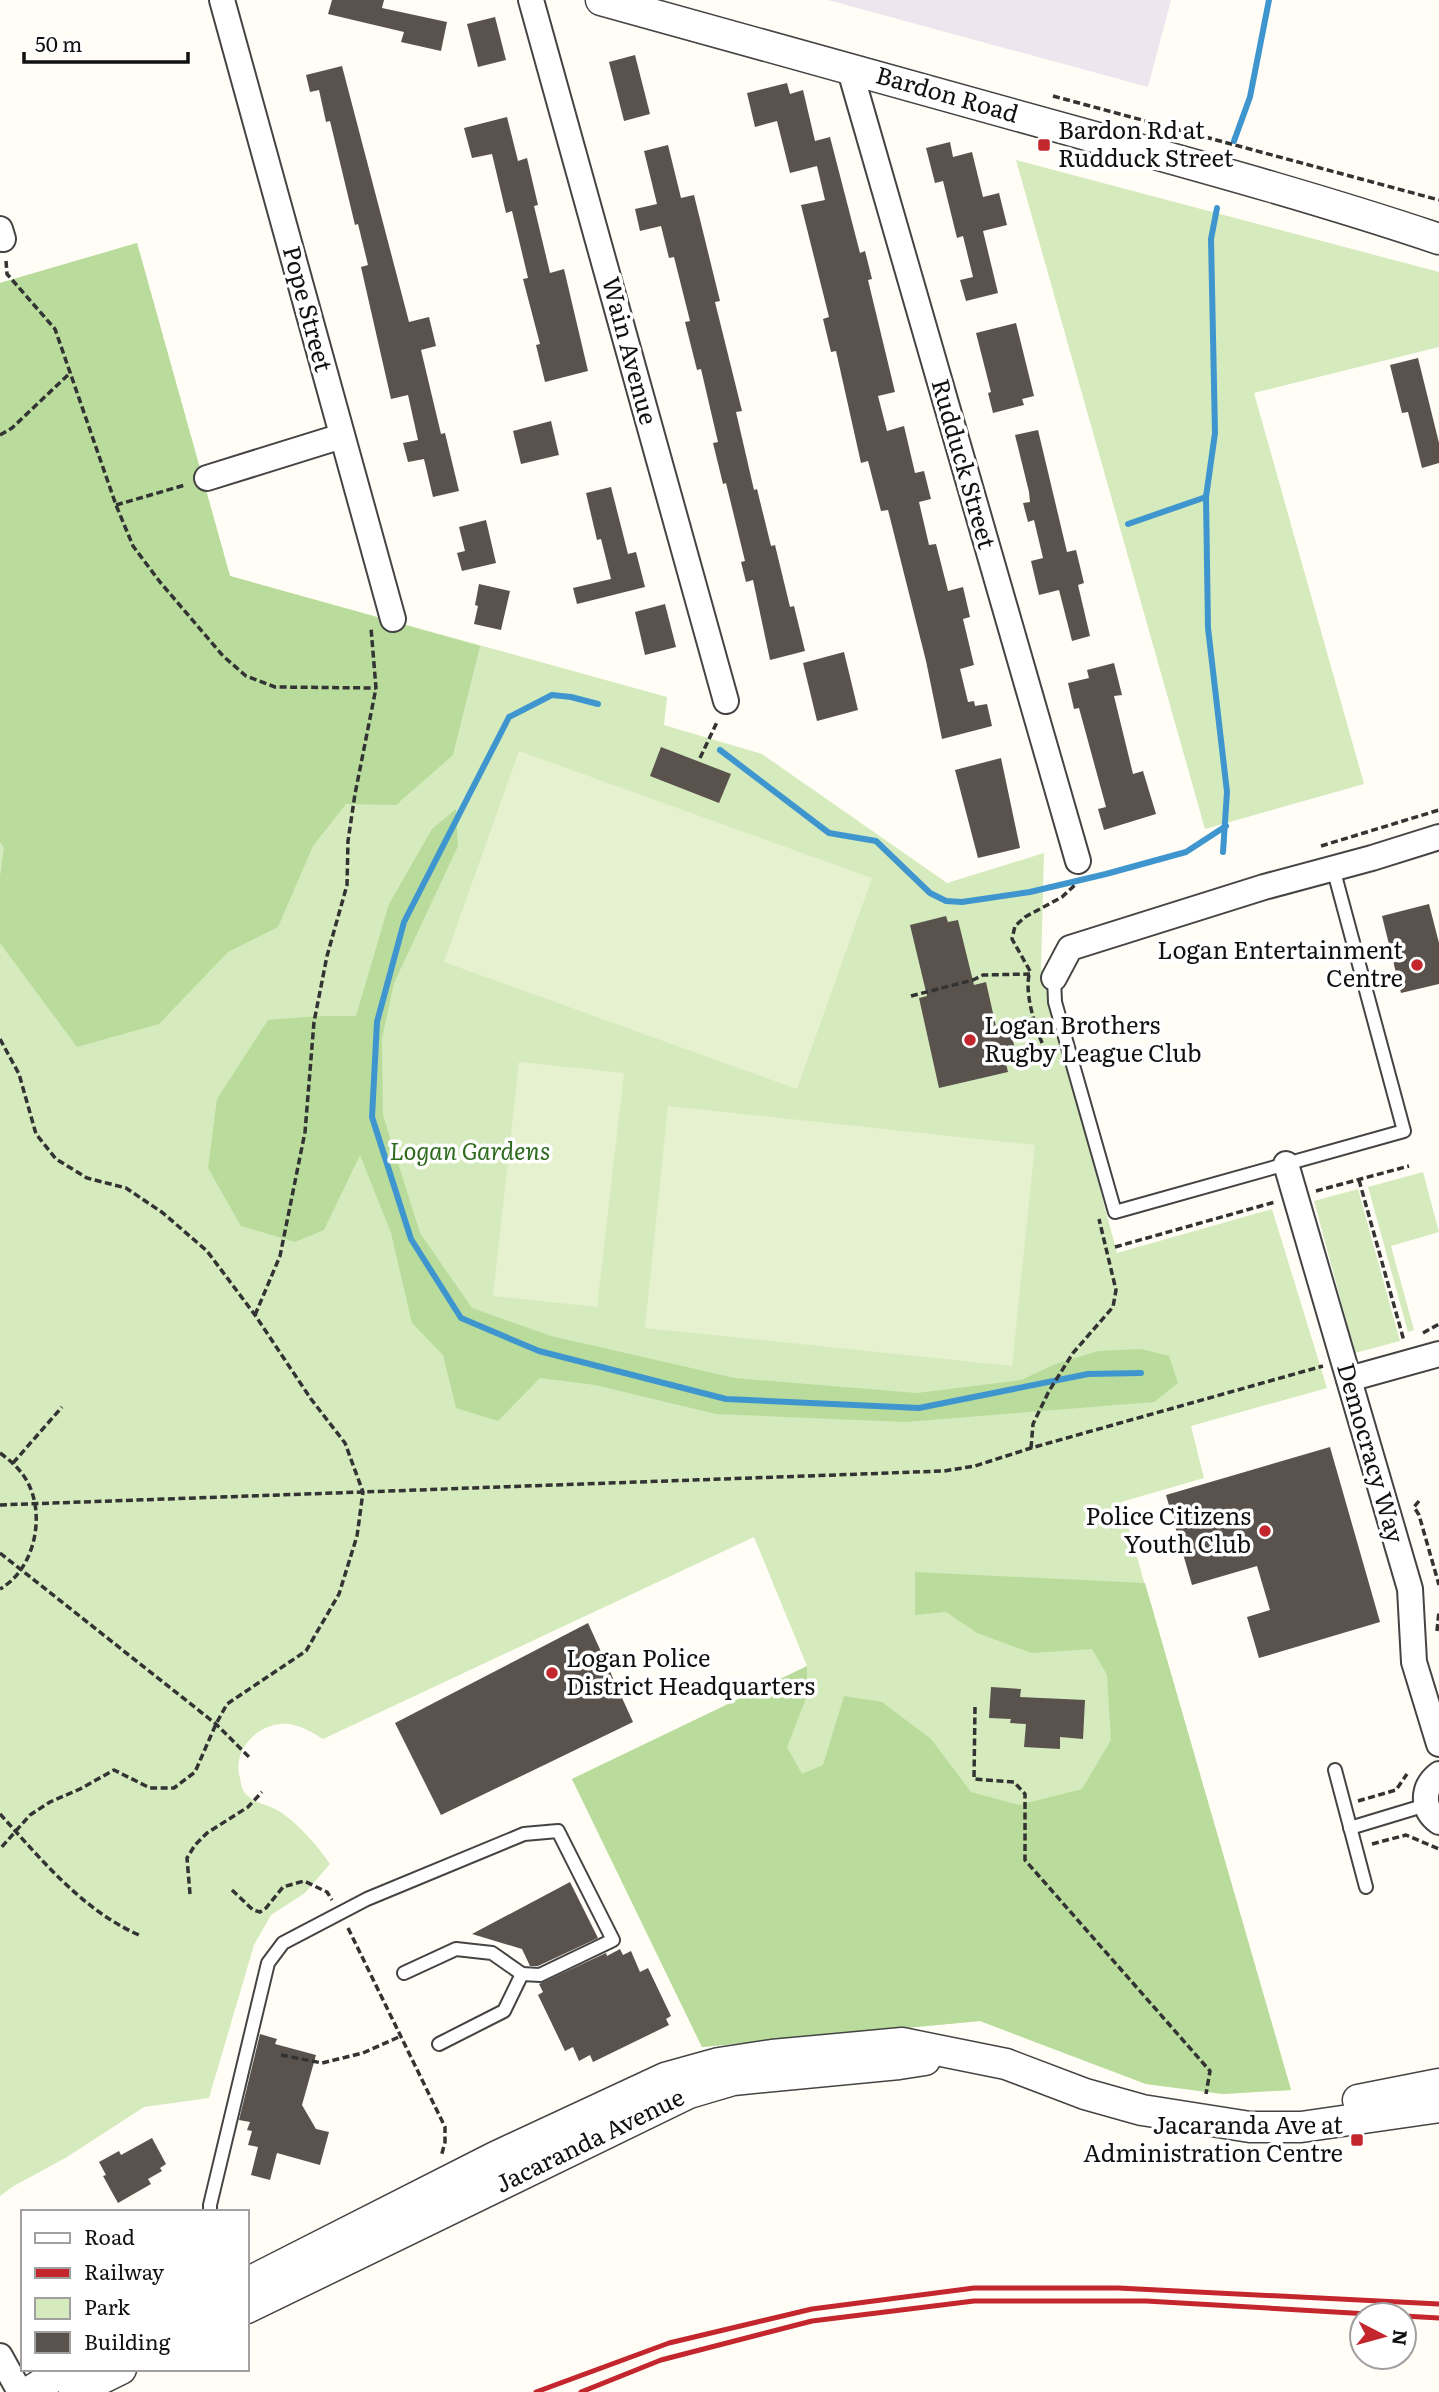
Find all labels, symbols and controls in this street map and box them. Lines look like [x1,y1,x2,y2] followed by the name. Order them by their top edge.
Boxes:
[24,21,189,65] scale bar
[35,27,82,58] text: 50 m
[872,56,1023,130] street label: Bardon Road
[1058,111,1234,174] place label: Bardon Rd at Rudduck Street
[1036,137,1052,153] marker: Bardon Rd at Rudduck Street
[276,242,343,375] street label: Pope Street
[595,273,668,428] street label: Wain Avenue
[924,374,1006,553] street label: Rudduck Street
[1157,931,1403,994] place label: Logan Entertainment Centre
[1409,957,1425,973] marker: Logan Entertainment Centre
[984,1006,1201,1069] place label: Logan Brothers Rugby League Club
[962,1032,978,1048] marker: Logan Brothers Rugby League Club
[390,1132,550,1167] park label: Logan Gardens
[1330,1358,1415,1547] street label: Democracy Way
[1086,1497,1251,1560] place label: Police Citizens Youth Club
[1257,1523,1273,1539] marker: Police Citizens Youth Club
[566,1639,815,1702] place label: Logan Police District Headquarters
[544,1665,560,1681] marker: Logan Police District Headquarters
[488,2078,689,2200] street label: Jacaranda Avenue
[1083,2106,1343,2169] place label: Jacaranda Ave at Administration Centre
[1349,2132,1365,2148] marker: Jacaranda Ave at Administration Centre
[21,2210,248,2371] legend
[84,2220,135,2251] text: Road
[84,2255,165,2286] text: Railway
[84,2290,130,2321] text: Park
[1348,2301,1418,2371] north arrow
[84,2325,171,2356] text: Building
[1386,2328,1416,2347] text: N

